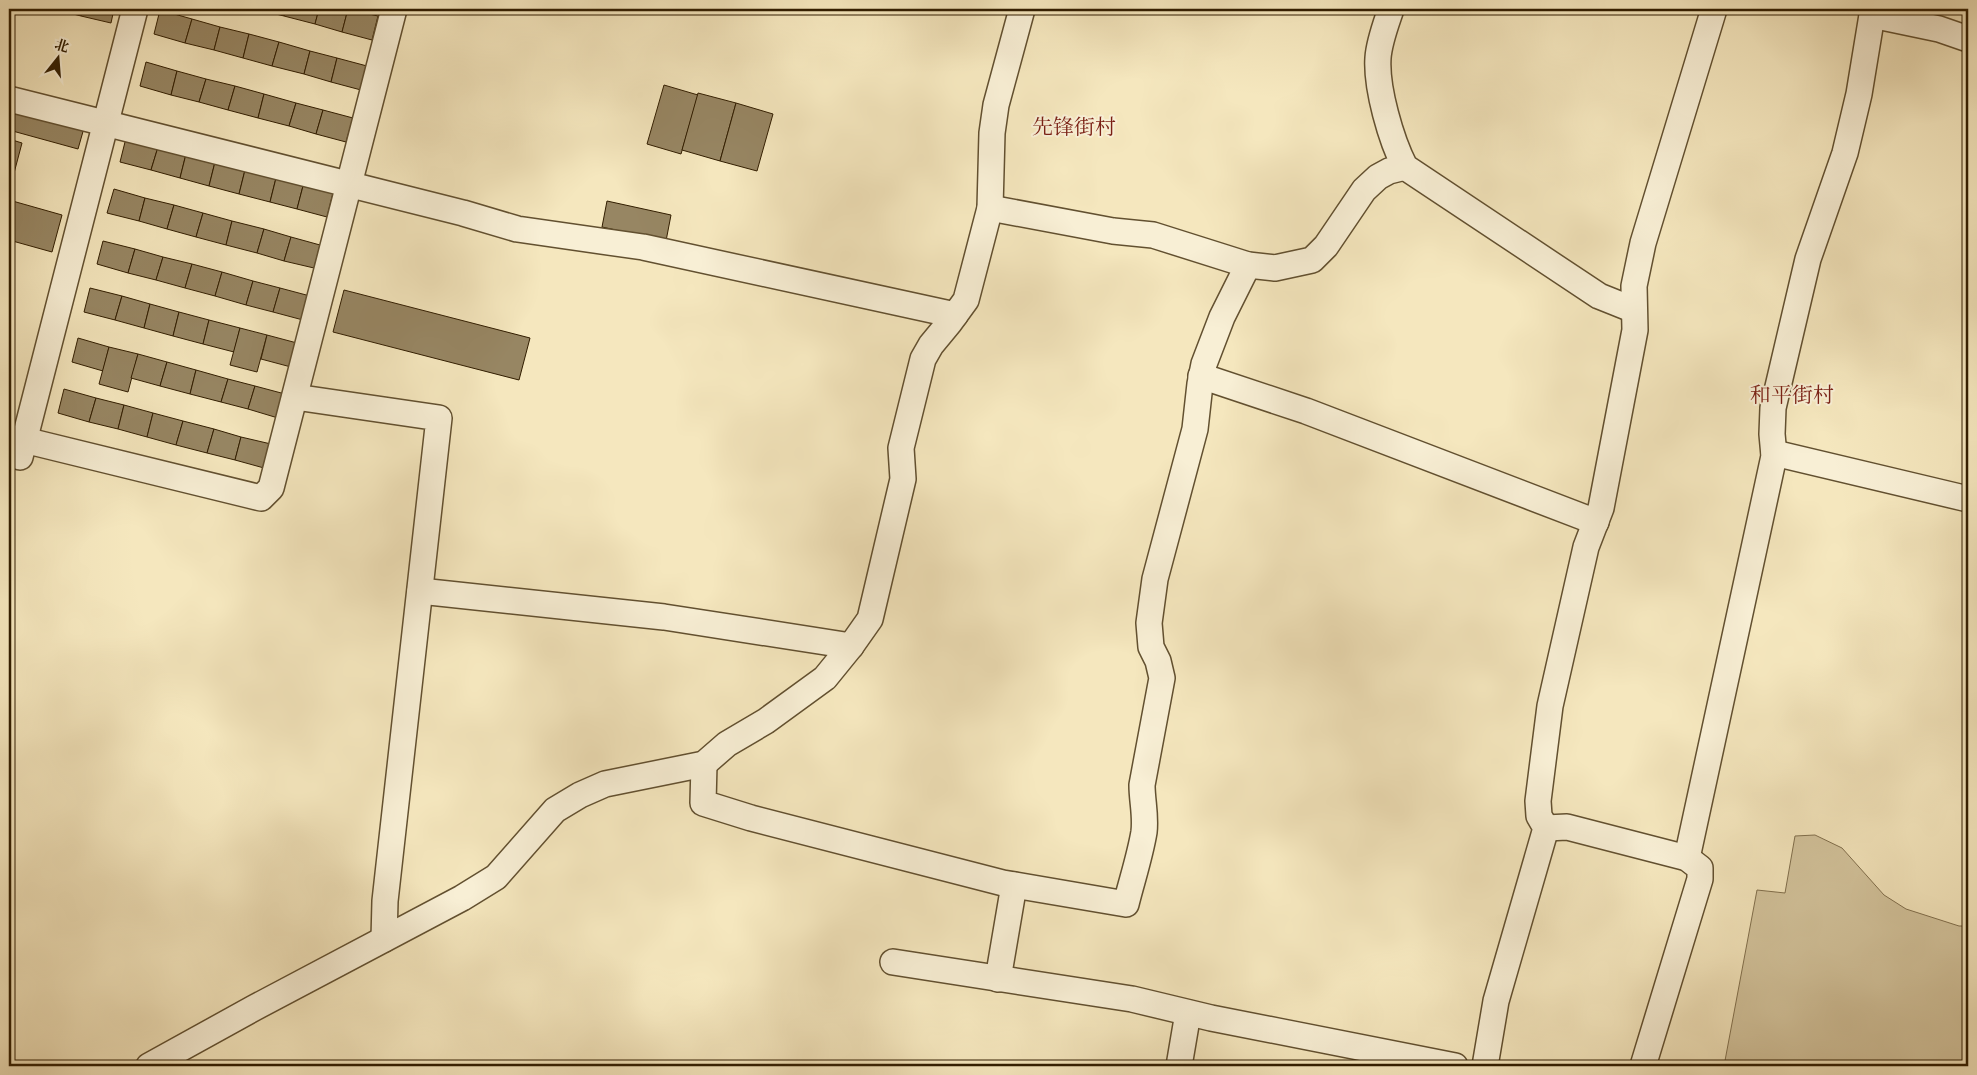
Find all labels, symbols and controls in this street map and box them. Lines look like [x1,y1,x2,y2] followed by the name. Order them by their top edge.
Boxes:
[32,32,82,82] north arrow
[53,37,71,55] text: 北
[1032,116,1116,139] district label: 先锋街村
[1750,384,1834,407] district label: 和平街村

